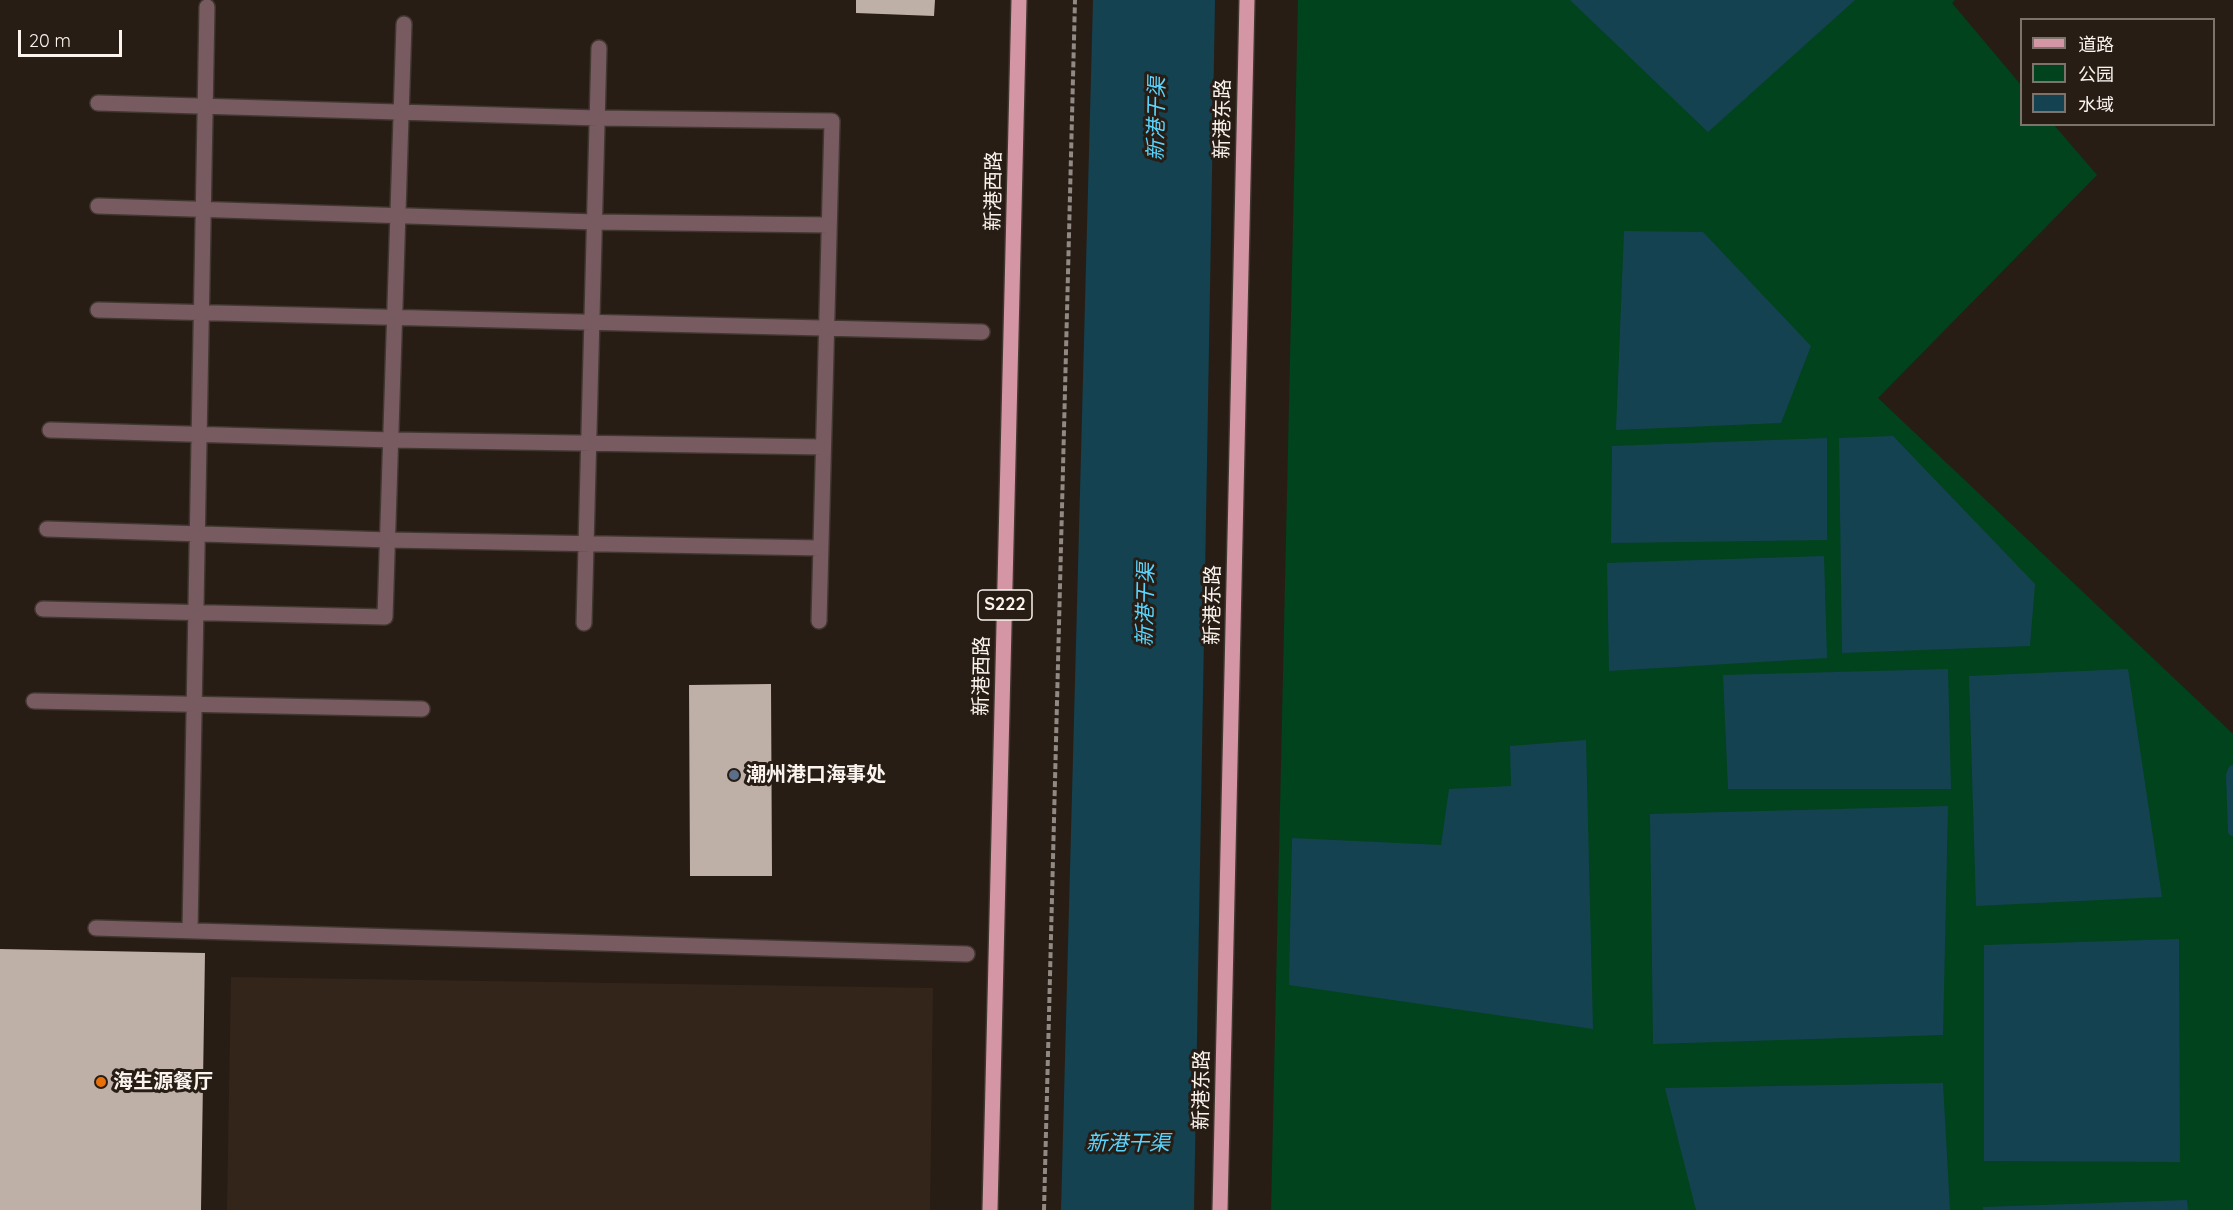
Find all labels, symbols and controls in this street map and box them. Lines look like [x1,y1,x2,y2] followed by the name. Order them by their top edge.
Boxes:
[21,18,124,56] scale bar
[2020,18,2215,126] legend
[29,29,71,52] text: 20 m
[2078,33,2114,56] text: 道路
[2078,63,2114,86] text: 公园
[1144,77,1170,161] water label: 新港干渠
[1210,79,1236,159] street label: 新港东路
[2078,93,2114,116] text: 水域
[981,151,1007,231] street label: 新港西路
[1133,563,1159,647] water label: 新港干渠
[1200,565,1226,645] street label: 新港东路
[978,590,1032,620] road number: S222
[969,636,995,716] street label: 新港西路
[746,763,886,787] place label: 潮州港口海事处
[727,768,741,782] marker: 潮州港口海事处
[1189,1050,1215,1130] street label: 新港东路
[113,1070,213,1094] place label: 海生源餐厅
[94,1075,108,1089] marker: 海生源餐厅
[1086,1131,1170,1157] water label: 新港干渠

